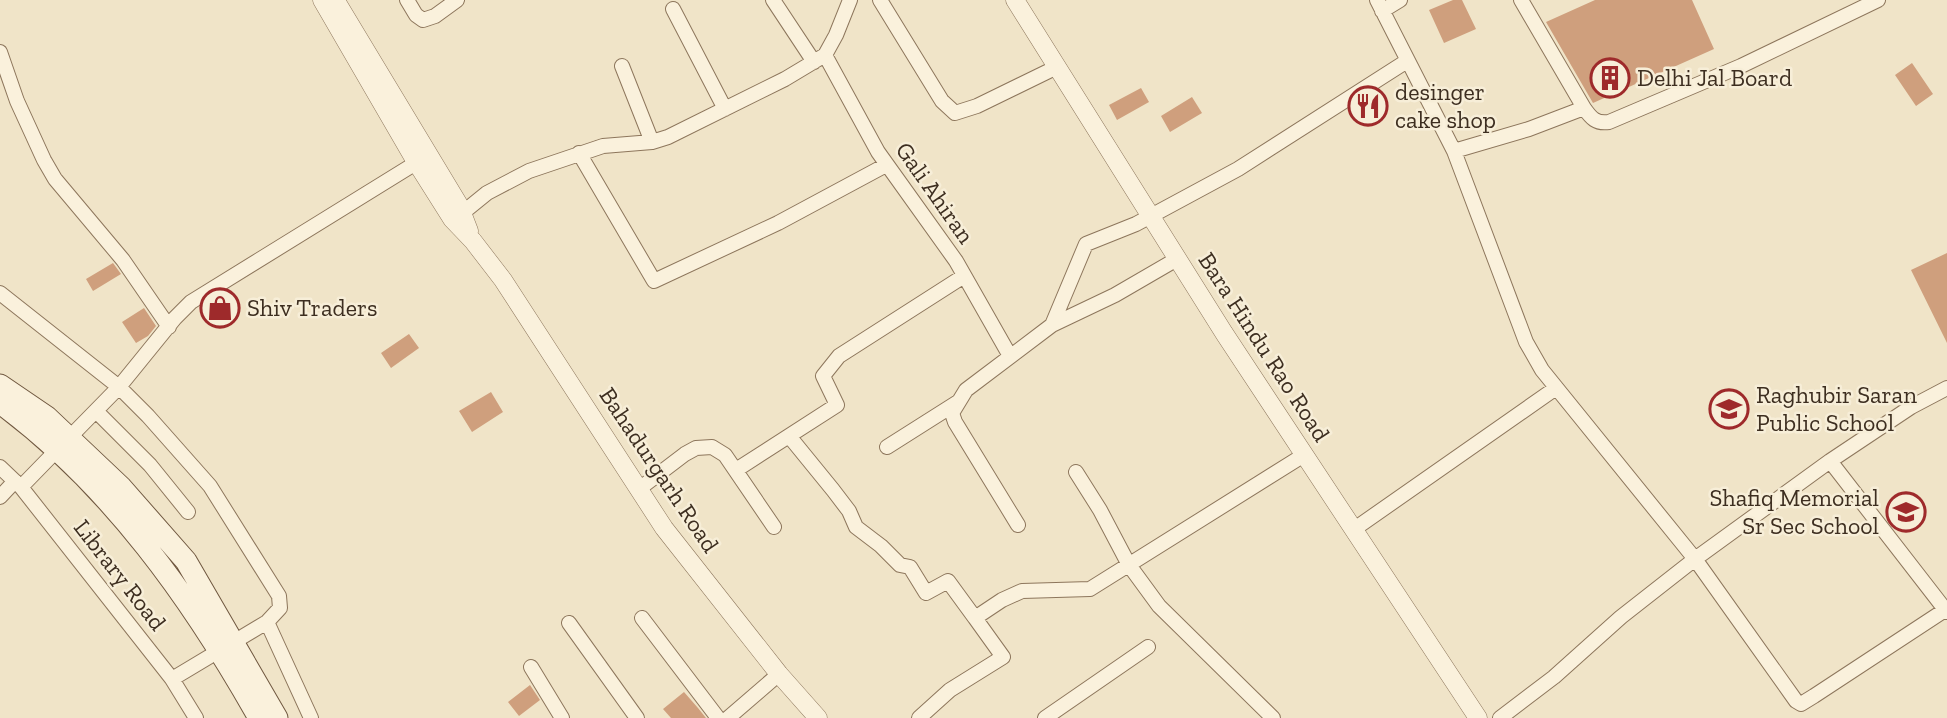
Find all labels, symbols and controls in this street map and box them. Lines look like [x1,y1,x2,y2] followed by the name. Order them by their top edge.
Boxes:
[1589,57,1631,99] building icon: Delhi Jal Board
[1637,63,1792,92] place label: Delhi Jal Board
[1395,77,1496,134] place label: desinger cake shop
[1347,85,1389,127] restaurant icon: desinger cake shop
[890,136,981,249] street label: Gali Ahiran
[1192,247,1336,447] street label: Bara Hindu Rao Road
[199,287,241,329] shop icon: Shiv Traders
[247,293,378,322] place label: Shiv Traders
[1756,380,1917,437] place label: Raghubir Saran Public School
[593,382,725,558] street label: Bahadurgarh Road
[1708,388,1750,430] school or university icon: Raghubir Saran Public School
[1710,483,1879,540] place label: Shafiq Memorial Sr Sec School
[1885,491,1927,533] school or university icon: Shafiq Memorial Sr Sec School
[68,513,173,636] street label: Library Road

